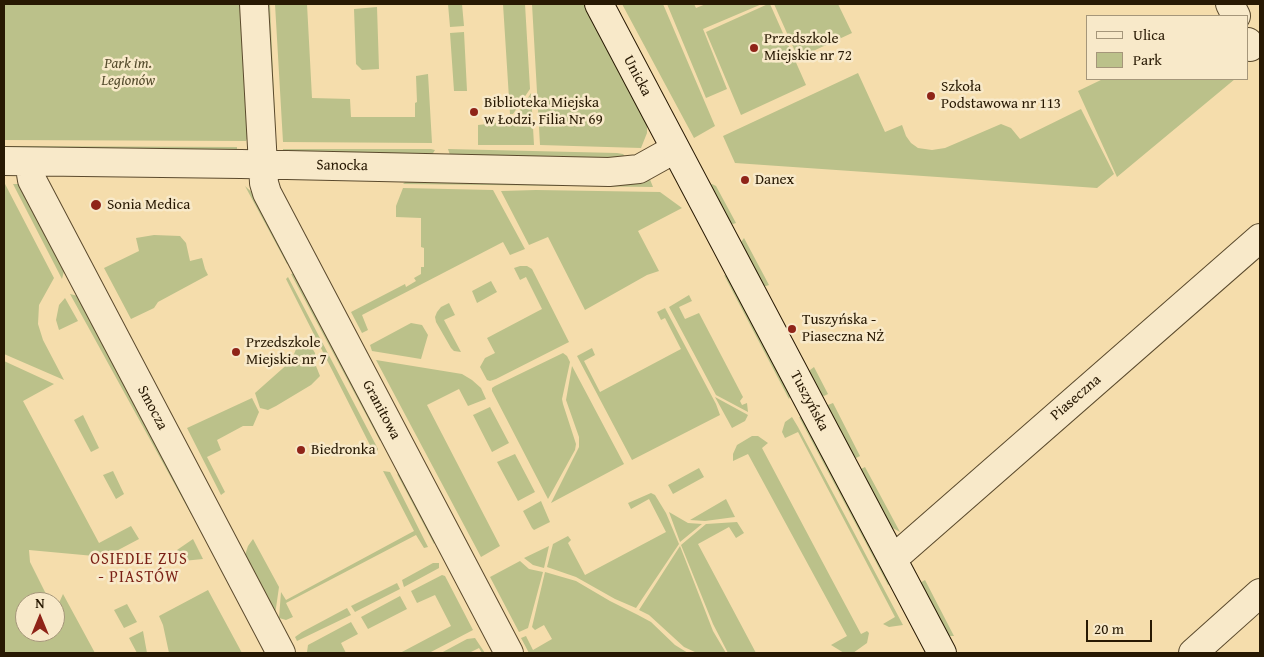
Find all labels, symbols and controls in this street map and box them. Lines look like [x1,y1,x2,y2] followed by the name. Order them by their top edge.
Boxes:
[1086,15,1249,80] legend
[1133,24,1165,45] text: Ulica
[764,30,852,65] place label: Przedszkole Miejskie nr 72
[748,42,760,54] marker: Przedszkole Miejskie nr 72
[1133,49,1162,70] text: Park
[619,53,655,99] street label: Unicka
[101,55,155,90] park label: Park im. Legionów
[941,78,1061,113] place label: Szkoła Podstawowa nr 113
[925,90,937,102] marker: Szkoła Podstawowa nr 113
[484,94,603,129] place label: Biblioteka Miejska w Łodzi, Filia Nr 69
[468,106,480,118] marker: Biblioteka Miejska w Łodzi, Filia Nr 69
[316,157,368,175] street label: Sanocka
[755,171,794,189] place label: Danex
[739,174,751,186] marker: Danex
[107,196,190,214] place label: Sonia Medica
[89,198,103,212] marker: Sonia Medica
[802,311,884,346] place label: Tuszyńska - Piaseczna NŻ
[786,323,798,335] marker: Tuszyńska - Piaseczna NŻ
[246,334,327,369] place label: Przedszkole Miejskie nr 7
[230,346,242,358] marker: Przedszkole Miejskie nr 7
[786,368,832,434] street label: Tuszyńska
[1047,371,1105,425] street label: Piaseczna
[358,377,404,443] street label: Granitowa
[133,383,171,433] street label: Smocza
[311,441,375,459] place label: Biedronka
[295,444,307,456] marker: Biedronka
[89,550,189,588] district label: OSIEDLE ZUS - PIASTÓW
[15,592,65,642] north arrow
[35,593,45,613] text: N
[1089,610,1155,642] scale bar
[1094,618,1124,639] text: 20 m

